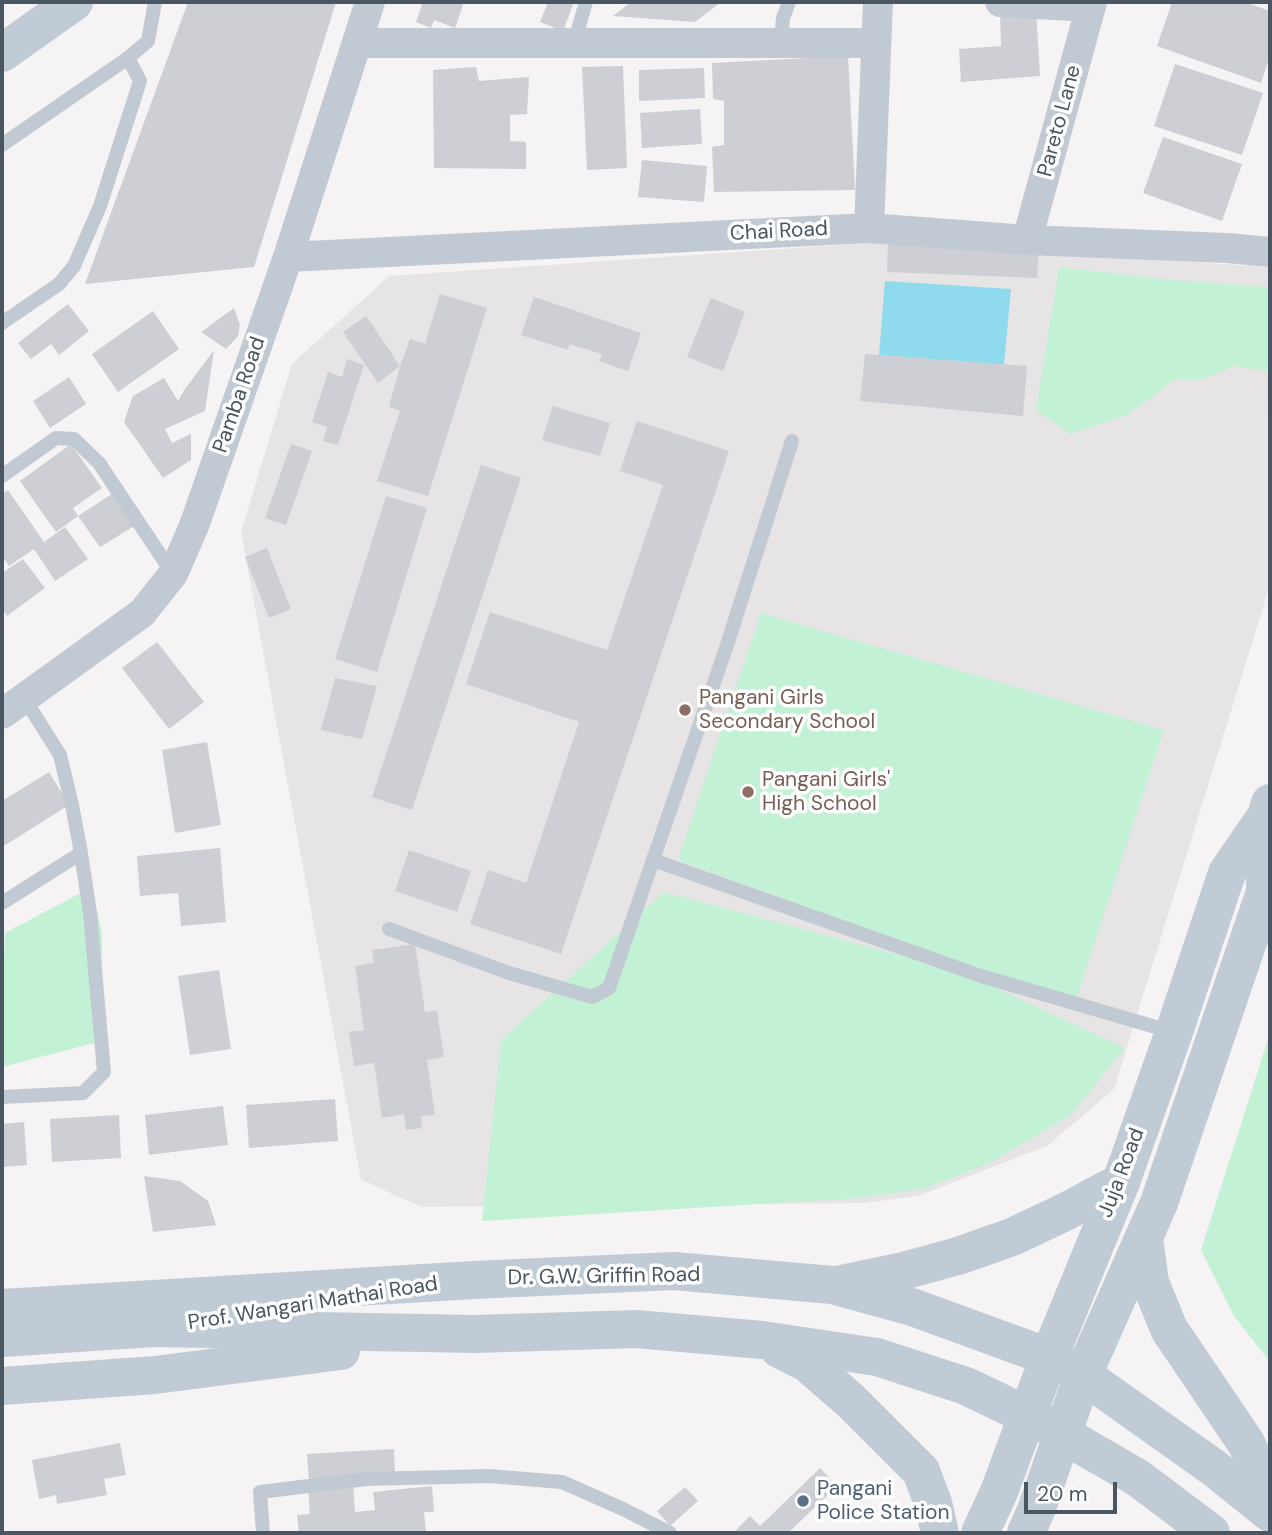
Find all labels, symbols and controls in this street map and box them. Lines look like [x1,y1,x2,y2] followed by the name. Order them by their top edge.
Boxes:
[1033,62,1087,180] street label: Pareto Lane
[729,217,829,247] street label: Chai Road
[208,334,272,456] street label: Pamba Road
[699,685,875,735] place label: Pangani Girls Secondary School
[677,702,693,718] marker: Pangani Girls Secondary School
[762,767,890,817] place label: Pangani Girls' High School
[740,784,756,800] marker: Pangani Girls' High School
[1093,1125,1151,1221] street label: Juja Road
[508,1263,700,1291] street label: Dr. G.W. Griffin Road
[186,1272,440,1336] street label: Prof. Wangari Mathai Road
[1027,1468,1120,1512] scale bar
[817,1476,950,1526] place label: Pangani Police Station
[1037,1480,1088,1508] text: 20 m
[795,1493,811,1509] marker: Pangani Police Station

